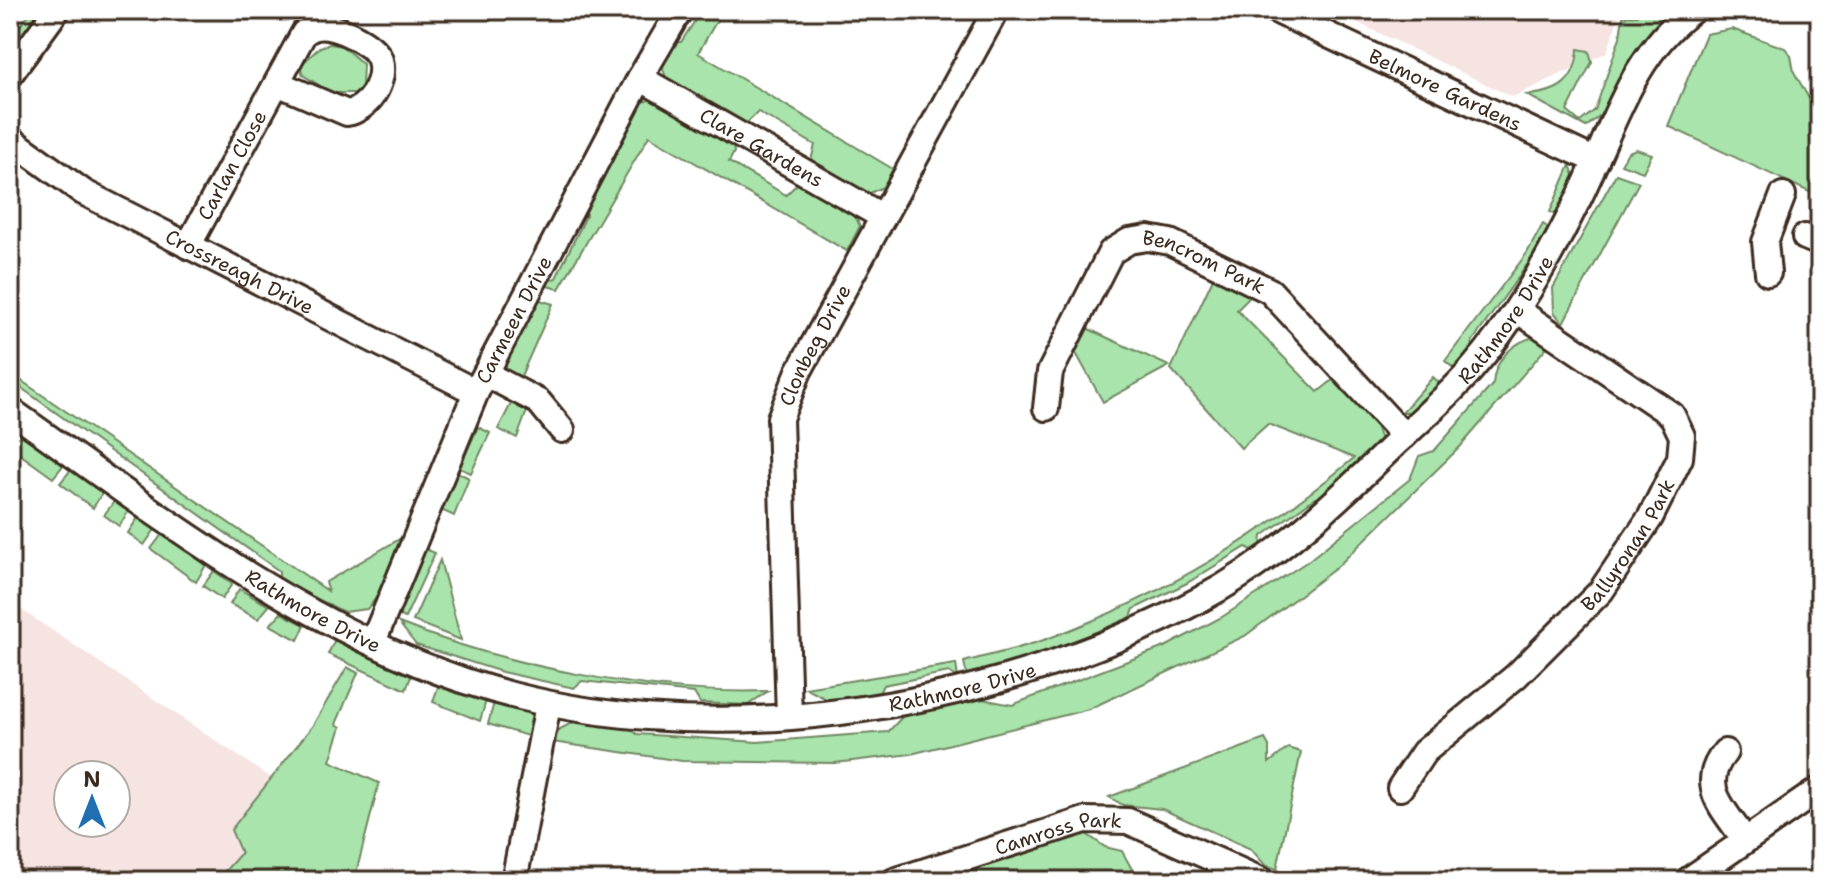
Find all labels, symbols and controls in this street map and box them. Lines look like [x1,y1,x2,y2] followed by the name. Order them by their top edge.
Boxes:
[1364,43,1526,137] street label: Belmore Gardens
[695,102,828,193] street label: Clare Gardens
[192,106,272,225] street label: Carlan Close
[161,223,318,320] street label: Crossreagh Drive
[1141,224,1270,300] street label: Bencrom Park
[470,251,558,388] street label: Carmeen Drive
[1452,251,1559,389] street label: Rathmore Drive
[773,280,857,410] street label: Clonbeg Drive
[1575,474,1680,617] street label: Ballyronan Park
[240,563,385,659] street label: Rathmore Drive
[887,656,1039,718] street label: Rathmore Drive
[52,759,132,839] north arrow
[83,765,101,794] text: N
[992,806,1122,861] street label: Camross Park

